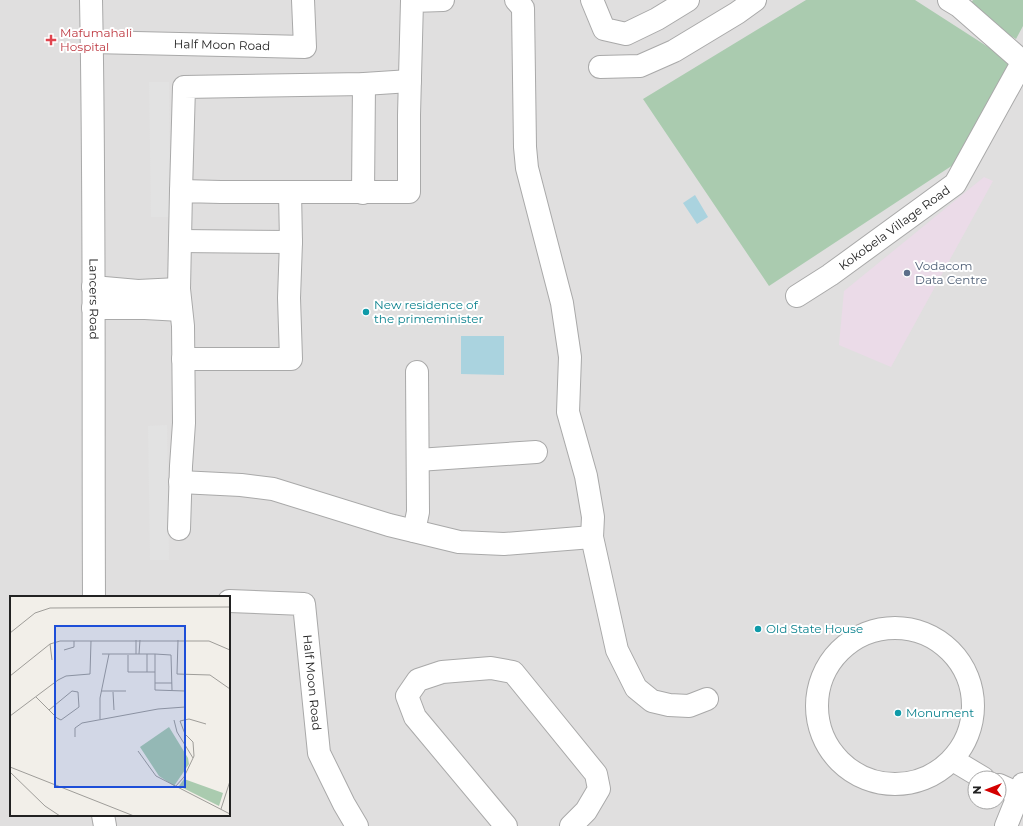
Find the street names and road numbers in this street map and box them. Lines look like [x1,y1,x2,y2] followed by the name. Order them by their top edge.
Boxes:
[174,36,270,53] street label: Half Moon Road
[836,182,953,273] street label: Kokobela Village Road
[87,258,102,340] street label: Lancers Road
[300,634,325,731] street label: Half Moon Road

